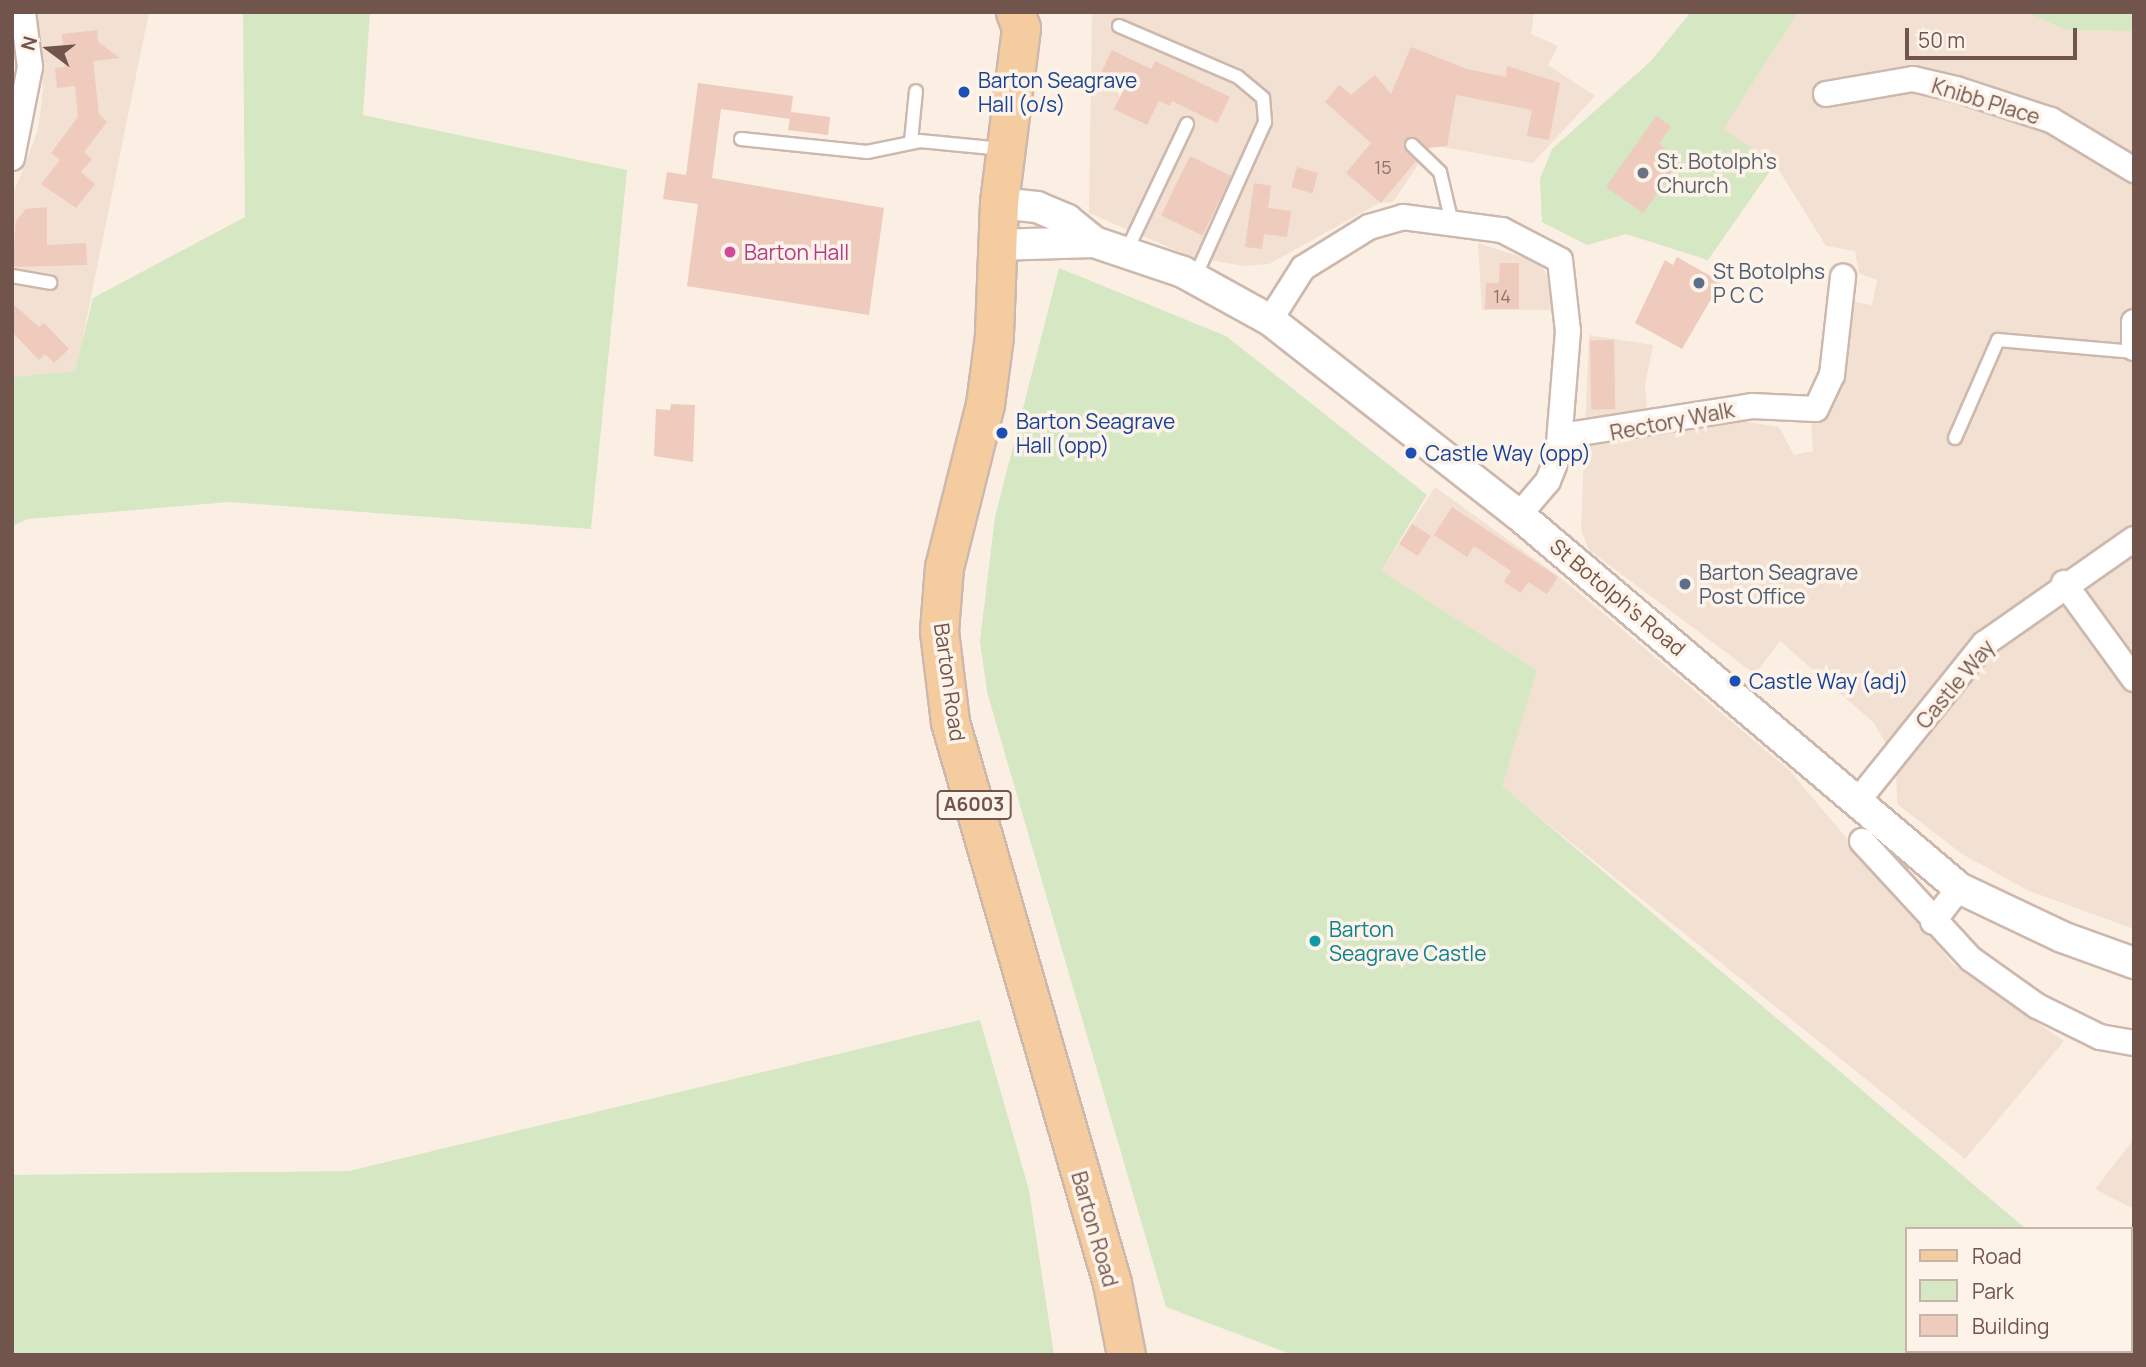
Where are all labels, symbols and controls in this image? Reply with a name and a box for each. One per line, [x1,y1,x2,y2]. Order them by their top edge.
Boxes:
north arrow [14,14,84,84]
scale bar [1908,14,2080,58]
text: 50 m [1918,26,1965,54]
text: N [14,33,43,53]
place label: Barton Seagrave Hall (o/s) [978,67,1137,117]
street label: Knibb Place [1929,73,2043,129]
marker: Barton Seagrave Hall (o/s) [956,84,972,100]
place label: St. Botolph's Church [1657,148,1777,198]
house number: 15 [1374,156,1392,178]
marker: St. Botolph's Church [1635,165,1651,181]
place label: Barton Hall [744,239,849,265]
marker: Barton Hall [722,244,738,260]
place label: St Botolphs P C C [1713,258,1825,308]
marker: St Botolphs P C C [1691,275,1707,291]
house number: 14 [1493,285,1511,307]
street label: Rectory Walk [1608,397,1736,445]
place label: Barton Seagrave Hall (opp) [1016,408,1175,458]
marker: Barton Seagrave Hall (opp) [994,425,1010,441]
place label: Castle Way (opp) [1425,440,1591,466]
marker: Castle Way (opp) [1403,445,1419,461]
street label: St Botolph's Road [1545,533,1691,661]
place label: Barton Seagrave Post Office [1699,559,1858,609]
marker: Barton Seagrave Post Office [1677,576,1693,592]
street label: Barton Road [929,621,971,743]
street label: Castle Way [1911,634,1999,734]
place label: Castle Way (adj) [1749,668,1908,694]
marker: Castle Way (adj) [1727,673,1743,689]
road number: A6003 [936,790,1012,820]
place label: Barton Seagrave Castle [1329,916,1487,966]
marker: Barton Seagrave Castle [1307,933,1323,949]
street label: Barton Road [1066,1168,1124,1290]
legend [1904,1227,2132,1353]
text: Road [1972,1242,2022,1270]
text: Park [1972,1277,2014,1305]
text: Building [1972,1312,2049,1340]

